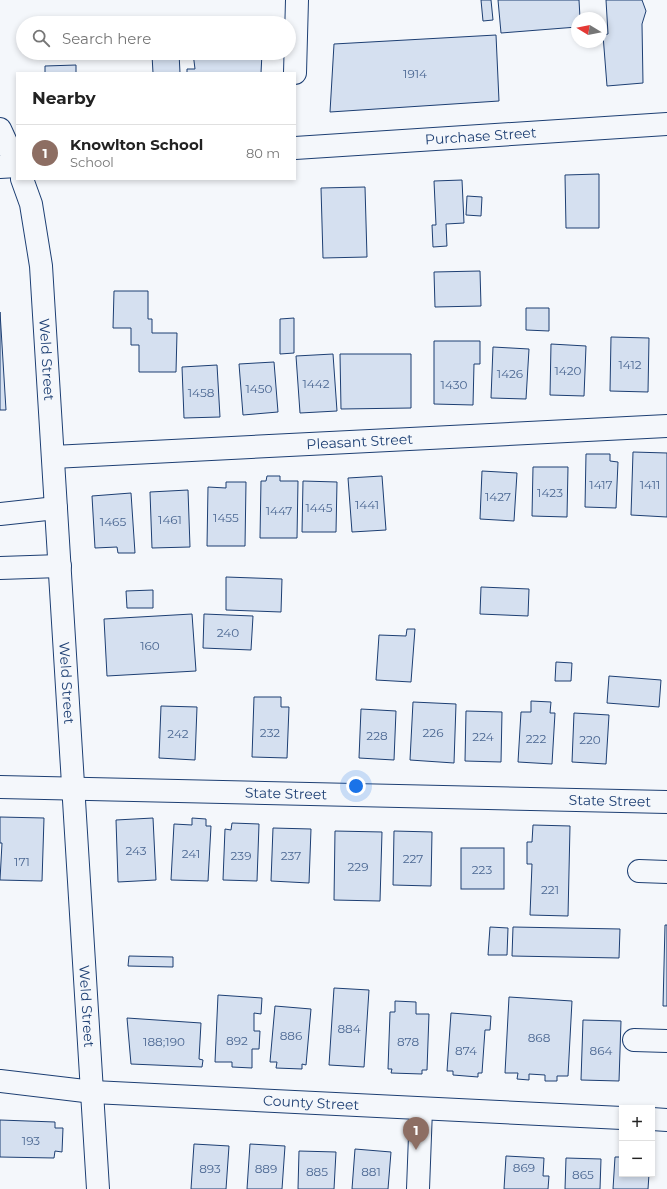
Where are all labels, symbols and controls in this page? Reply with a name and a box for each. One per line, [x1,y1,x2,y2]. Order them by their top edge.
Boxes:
north arrow [571,12,607,48]
search box [16,16,296,60]
icon: search [30,27,52,49]
text: Search here [62,29,151,48]
house number: 1914 [403,66,427,81]
text: Nearby [32,88,96,108]
street label: Purchase Street [424,123,537,149]
text: Knowlton School [70,135,203,154]
text: 1 [42,145,48,161]
text: 80 m [246,145,280,161]
text: School [70,154,114,170]
street label: Weld Street [35,318,58,402]
house number: 1412 [618,357,642,372]
house number: 1420 [555,363,582,378]
house number: 1426 [497,366,523,381]
house number: 1442 [303,376,330,391]
house number: 1430 [441,377,467,392]
house number: 1450 [246,381,273,396]
house number: 1458 [188,385,215,400]
street label: Pleasant Street [306,430,414,453]
house number: 1417 [589,477,613,492]
house number: 1411 [640,477,660,492]
house number: 1423 [537,485,563,500]
house number: 1427 [485,489,511,504]
house number: 1441 [355,497,379,512]
house number: 1445 [306,500,333,515]
house number: 1447 [266,503,292,518]
house number: 1455 [213,510,239,525]
house number: 1461 [158,512,182,527]
house number: 1465 [100,514,126,529]
house number: 240 [217,625,239,640]
house number: 160 [140,638,160,653]
street label: Weld Street [55,641,78,725]
house number: 232 [260,725,280,740]
house number: 226 [423,725,443,740]
house number: 242 [167,726,189,741]
house number: 228 [366,728,388,743]
house number: 224 [472,729,494,744]
house number: 222 [526,731,546,746]
house number: 220 [579,732,601,747]
your location [346,776,366,796]
street label: State Street [245,784,328,803]
street label: State Street [569,791,651,811]
house number: 243 [125,843,147,858]
house number: 241 [182,846,200,861]
house number: 239 [231,848,251,863]
house number: 237 [281,848,301,863]
house number: 227 [403,851,423,866]
house number: 171 [14,854,30,869]
house number: 229 [348,859,368,874]
house number: 223 [472,862,492,877]
house number: 221 [541,882,559,897]
street label: Weld Street [75,964,98,1048]
house number: 884 [337,1021,361,1036]
house number: 886 [280,1028,302,1043]
house number: 868 [528,1030,551,1045]
house number: 892 [226,1033,248,1048]
house number: 188;190 [143,1034,185,1049]
house number: 878 [397,1034,419,1049]
house number: 874 [455,1043,477,1058]
house number: 864 [590,1043,613,1058]
street label: County Street [263,1091,360,1114]
map controls [619,1105,655,1177]
button: + [619,1105,655,1141]
pin: 1 [403,1117,429,1150]
house number: 193 [22,1133,40,1148]
button: − [619,1141,655,1177]
house number: 869 [513,1160,535,1175]
house number: 893 [199,1161,221,1176]
house number: 889 [255,1161,277,1176]
house number: 885 [306,1164,328,1179]
house number: 881 [361,1164,381,1179]
house number: 865 [572,1167,594,1182]

